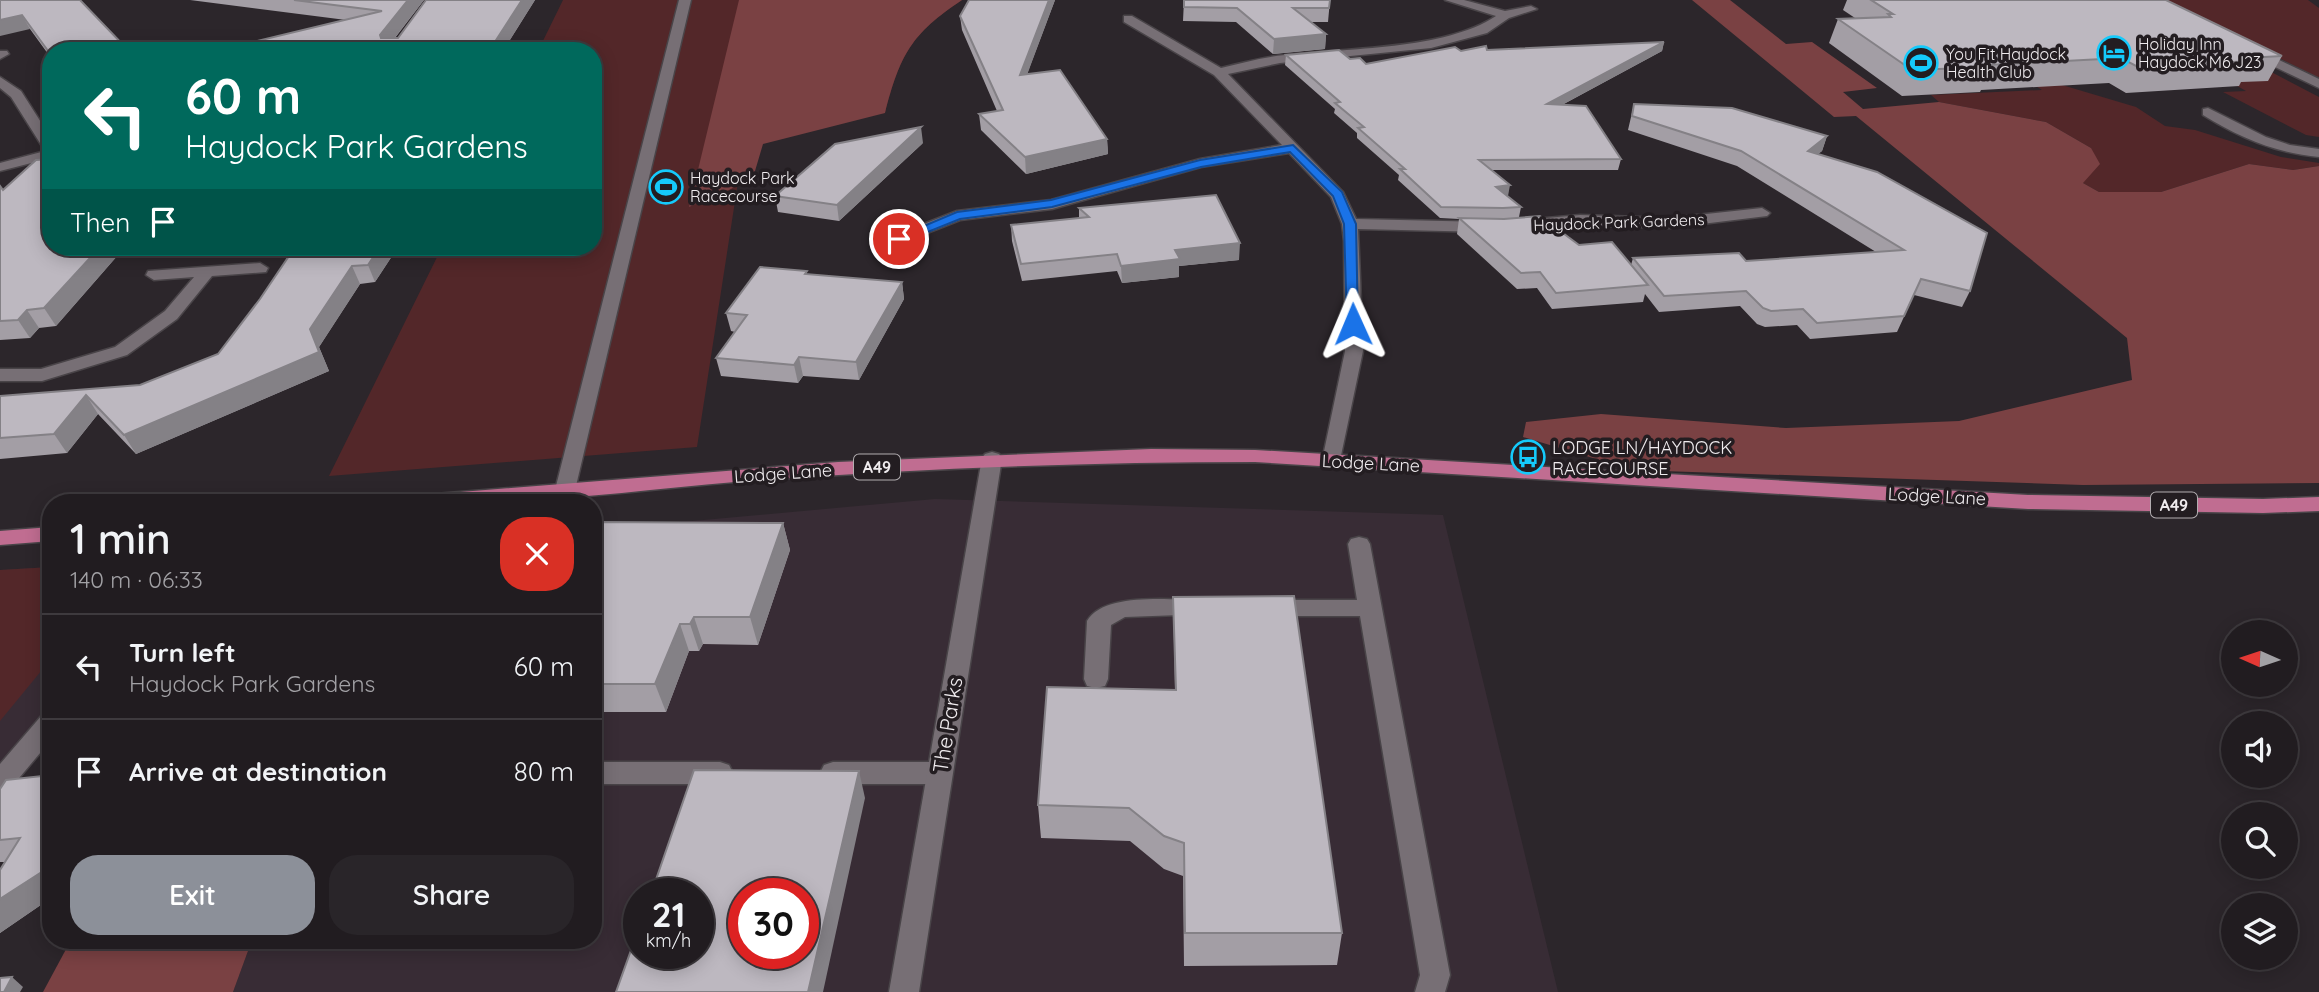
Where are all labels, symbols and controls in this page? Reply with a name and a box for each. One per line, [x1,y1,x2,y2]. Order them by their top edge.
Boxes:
hotel icon: Holiday Inn Haydock M6 J23 [2095,34,2133,72]
place label: Holiday Inn Haydock M6 J23 [2138,34,2261,72]
sports icon: You Fit Haydock Health Club [1902,44,1940,82]
place label: You Fit Haydock Health Club [1946,44,2066,82]
text: 60 m [185,65,301,126]
icon: left [70,70,161,161]
text: Haydock Park Gardens [185,126,528,166]
sports icon: Haydock Park Racecourse [647,168,685,206]
place label: Haydock Park Racecourse [690,168,795,206]
icon: arrive [144,203,182,241]
text: Then [70,206,130,239]
pin [869,209,929,269]
street label: Haydock Park Gardens [1533,209,1705,235]
icon: arrive [880,220,918,258]
position arrow [1316,287,1390,361]
place label: LODGE LN/HAYDOCK RACECOURSE [1552,436,1732,480]
bus stop icon: LODGE LN/HAYDOCK RACECOURSE [1509,438,1547,476]
street label: Lodge Lane [1321,449,1421,477]
road number: A49 [854,454,900,480]
street label: Lodge Lane [733,458,833,488]
street label: Lodge Lane [1887,482,1987,510]
road number: A49 [2151,492,2197,518]
text: 1 min [70,512,171,565]
button: close [500,517,574,591]
text: 140 m · 06:33 [70,565,203,594]
north arrow [2221,620,2298,696]
map controls [2221,620,2298,970]
text: Turn left [129,636,236,669]
icon: left [70,648,108,686]
text: 60 m [514,650,574,683]
text: Haydock Park Gardens [129,669,375,698]
street label: The Parks [927,675,967,775]
button: sound [2221,711,2298,788]
icon: arrive [70,753,108,791]
text: Arrive at destination [129,755,387,788]
text: 80 m [514,755,574,788]
button: search [2221,802,2298,879]
button: Exit [70,855,315,935]
button: Share [329,855,574,935]
speed limit sign: 30 [728,878,819,969]
text: 21 [652,892,685,936]
button: layers [2221,893,2298,970]
text: km/h [646,929,691,952]

